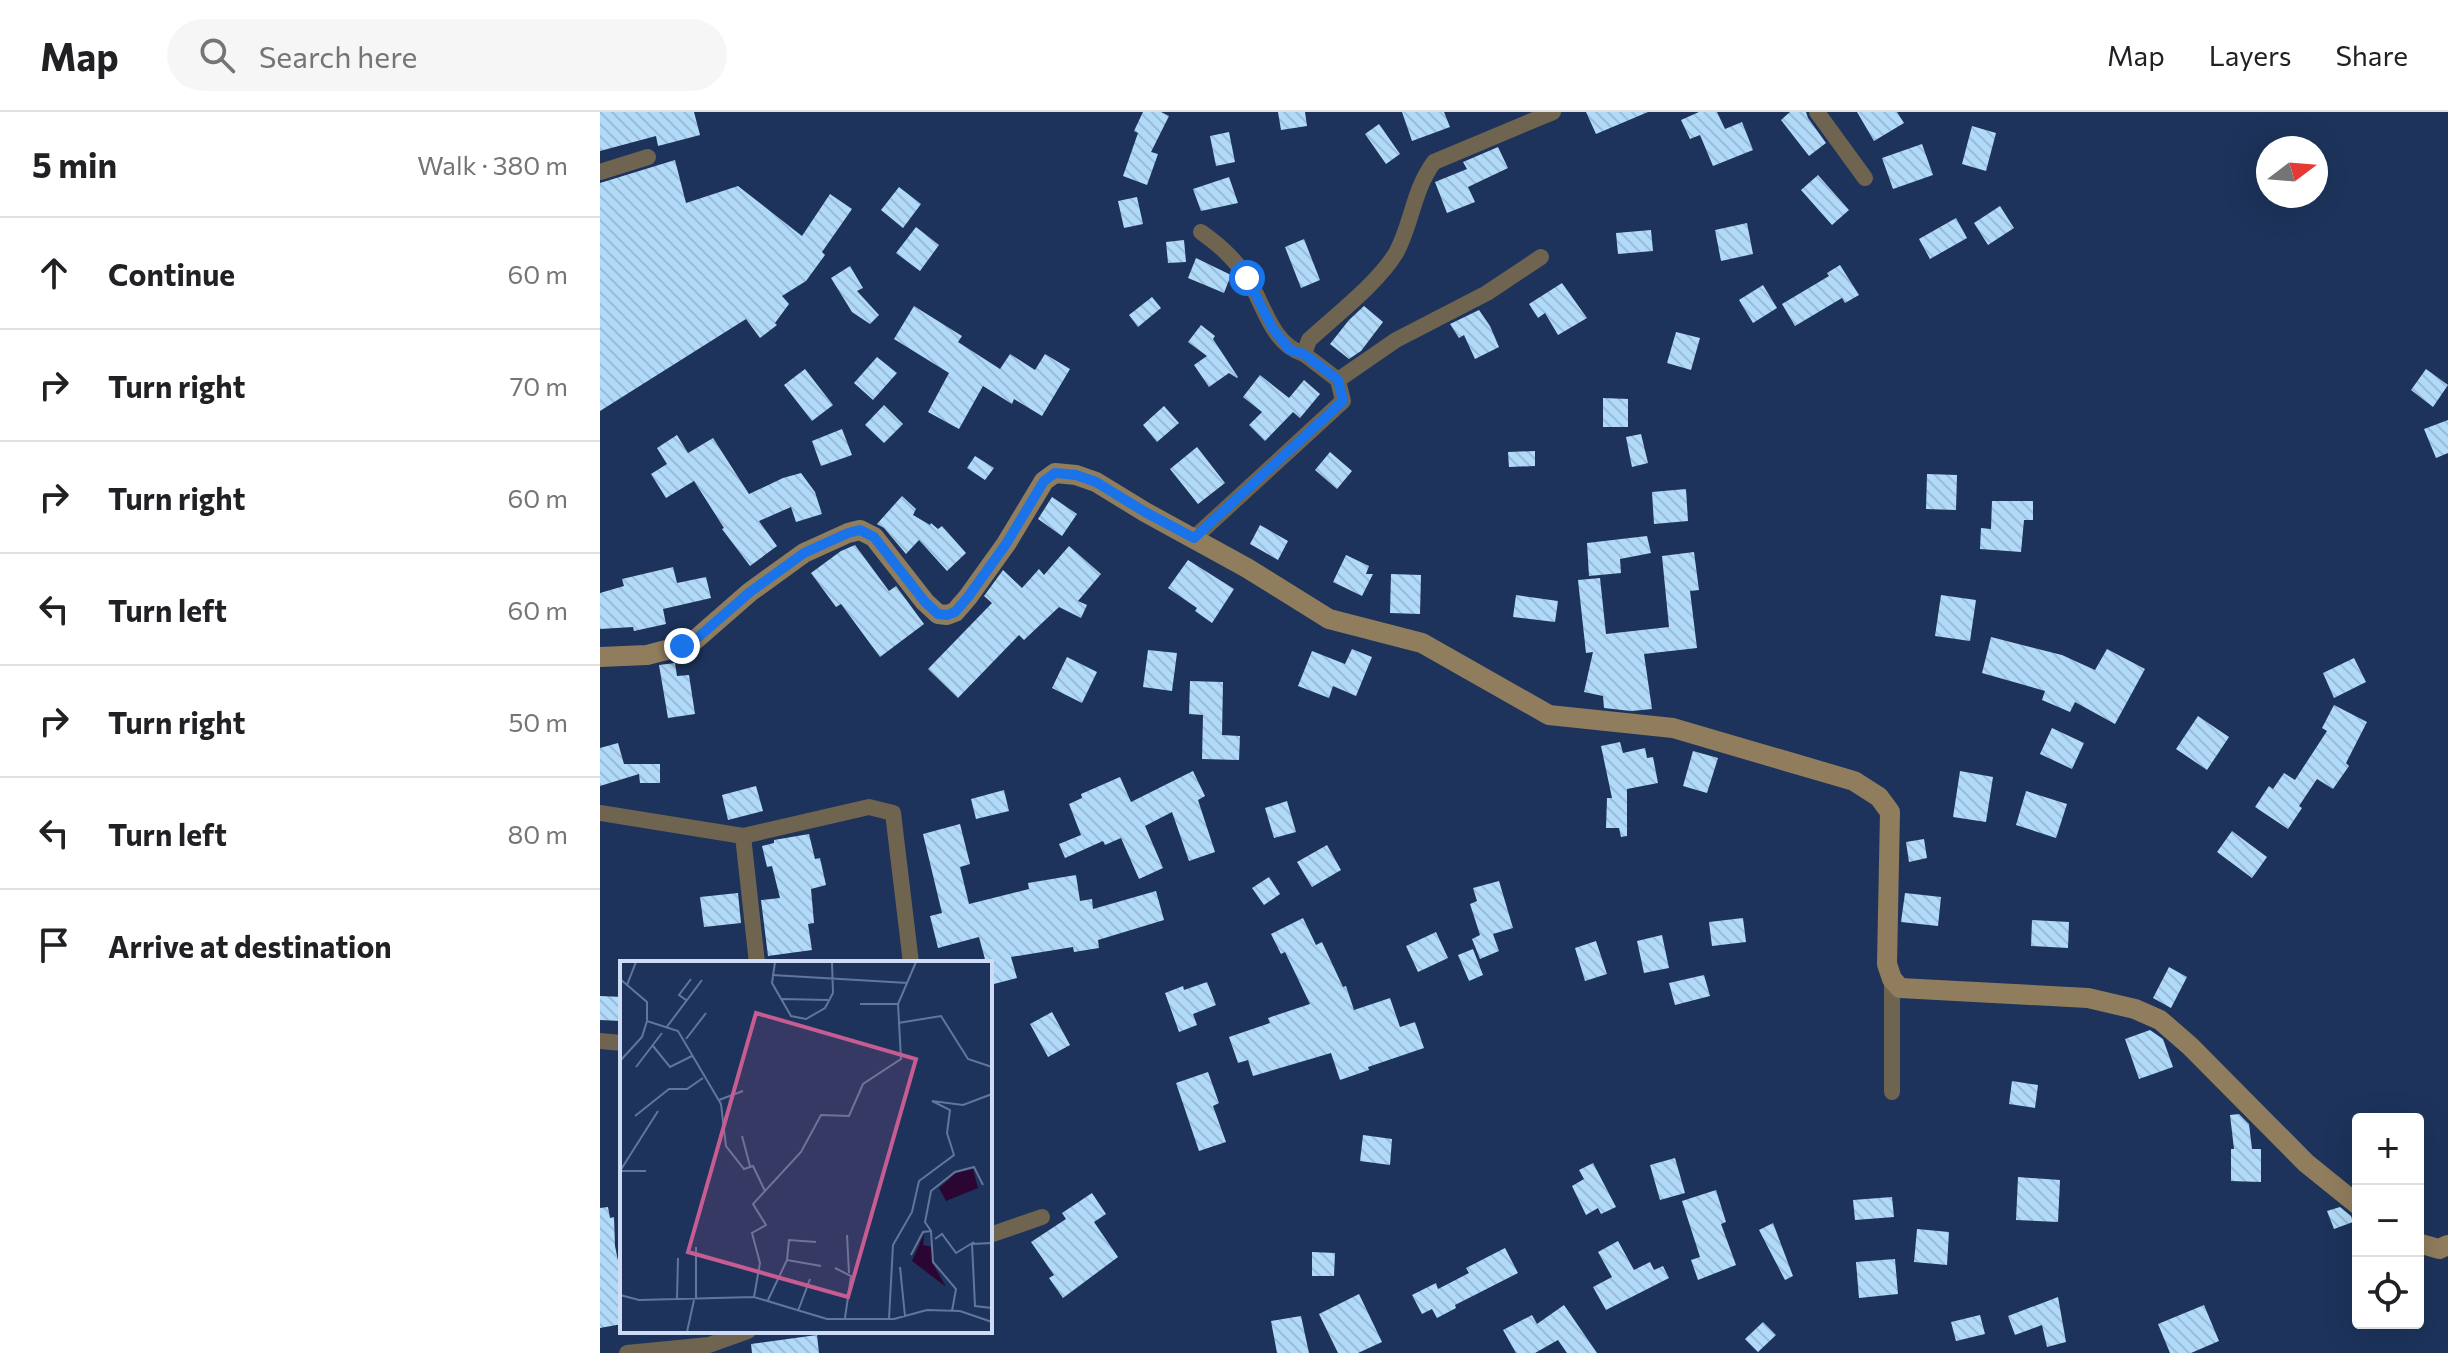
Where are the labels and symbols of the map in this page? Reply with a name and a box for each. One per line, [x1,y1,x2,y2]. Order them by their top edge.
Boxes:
north arrow [2256,136,2328,208]
route start [1229,260,1265,296]
route end [664,628,700,664]
inset map [620,961,992,1333]

